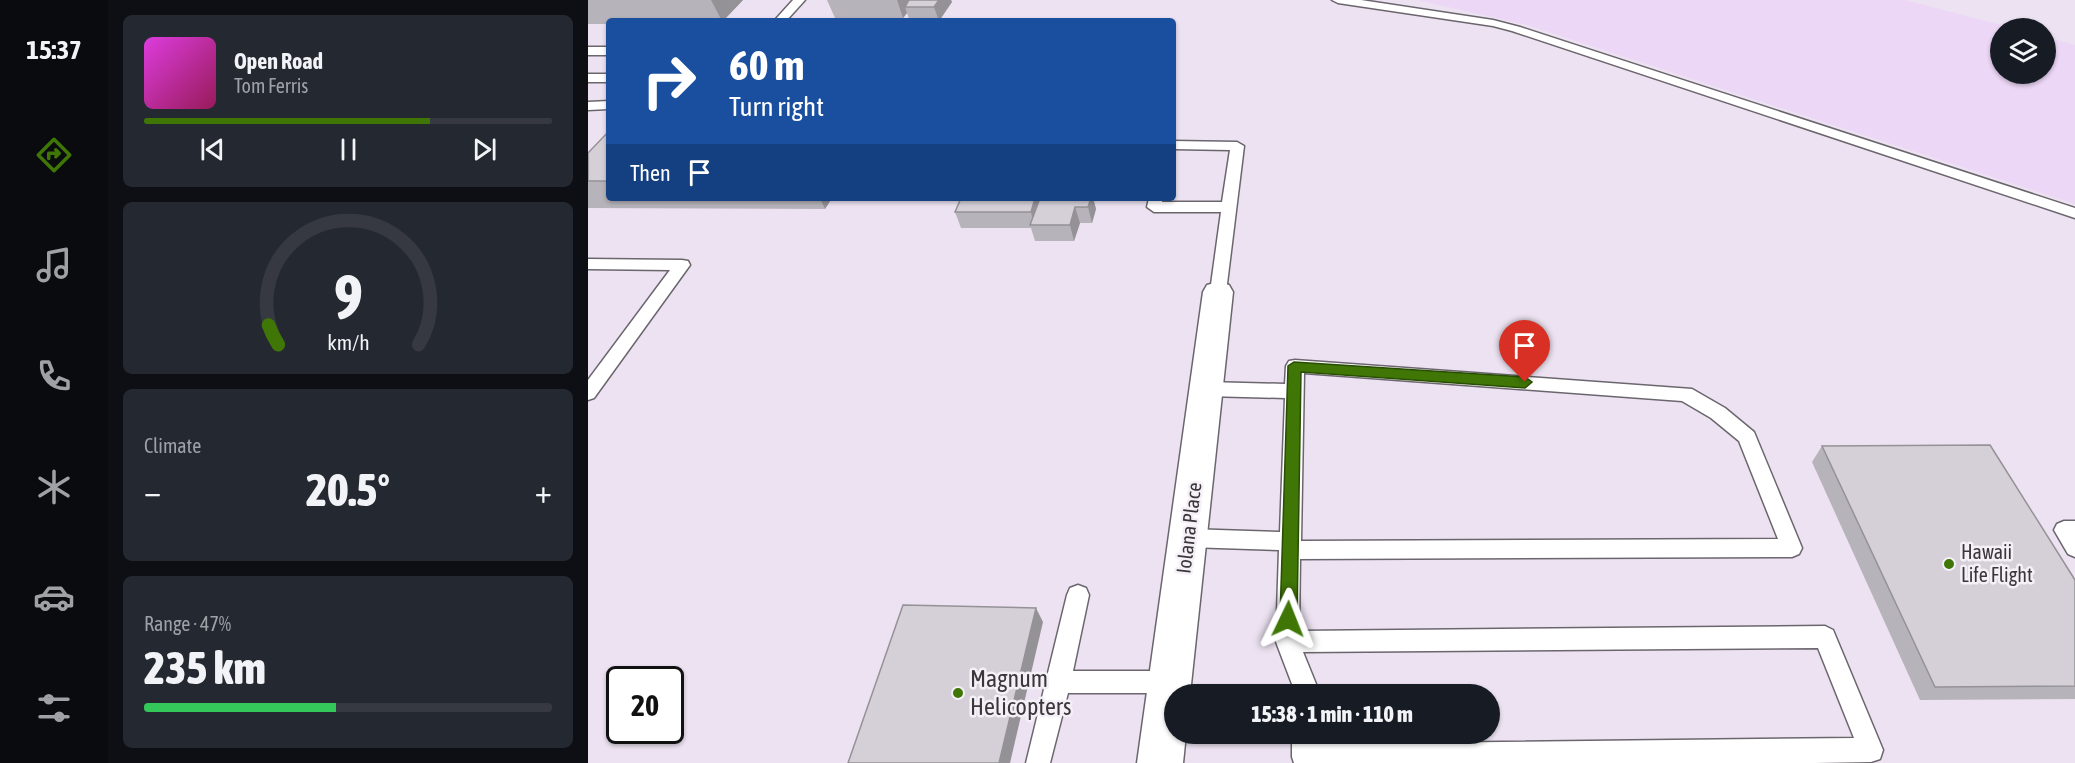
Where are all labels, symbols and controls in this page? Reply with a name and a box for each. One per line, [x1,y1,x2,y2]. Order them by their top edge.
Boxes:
map controls [1990,18,2056,84]
button: layers [1990,18,2056,84]
text: 15:37 [26,34,82,65]
text: 60 m [729,41,804,89]
icon: right [630,42,708,120]
text: Open Road [234,48,323,74]
text: Tom Ferris [234,74,308,97]
text: Turn right [729,91,824,122]
icon: previous [196,133,229,166]
icon: pause [332,133,365,166]
icon: next [468,133,501,166]
icon: directions [33,134,75,176]
icon: arrive [683,156,716,189]
text: Then [630,160,671,186]
icon: music [33,244,75,286]
text: 9 [333,261,363,332]
pin [1499,320,1550,382]
icon: arrive [1508,329,1541,362]
text: km/h [327,330,369,355]
icon: phone [33,355,75,397]
text: Climate [144,434,201,457]
text: 20.5° [306,464,390,516]
icon: climate [33,466,75,508]
text: − [144,472,161,510]
text: + [535,472,552,510]
street label: Iolana Place [1171,481,1206,575]
place label: Hawaii Life Flight [1961,540,2033,586]
marker: Hawaii Life Flight [1942,557,1956,571]
icon: car [33,576,75,618]
position arrow [1256,587,1320,651]
text: Range · 47% [144,612,231,635]
text: 235 km [144,642,266,694]
place label: Magnum Helicopters [970,665,1071,720]
speed limit sign: 20 [606,666,684,744]
marker: Magnum Helicopters [951,686,965,700]
icon: filters [33,687,75,729]
text: 15:38 · 1 min · 110 m [1251,701,1413,727]

